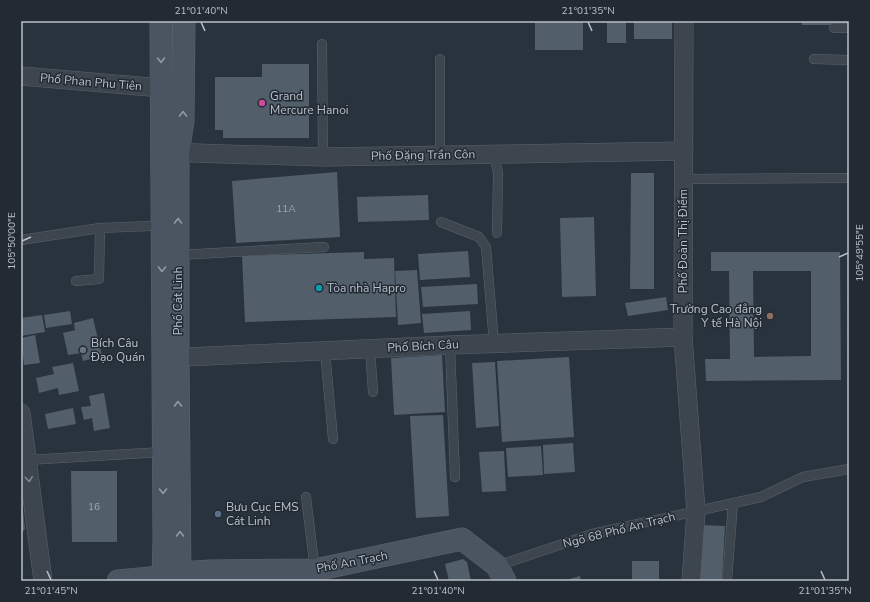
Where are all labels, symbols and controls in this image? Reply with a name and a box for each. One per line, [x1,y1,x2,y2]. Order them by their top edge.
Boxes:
text: 21°01'40"N [174,4,228,18]
text: 21°01'35"N [561,4,615,18]
one-way arrow [157,57,165,63]
street label: Phố Phan Phu Tiên [39,70,143,94]
place label: Grand Mercure Hanoi [270,88,349,118]
marker: Grand Mercure Hanoi [257,98,267,108]
one-way arrow [179,111,187,117]
street label: Phố Đặng Trần Côn [371,146,475,164]
street label: Phố Đoàn Thị Điểm [675,189,691,293]
house number: 11A [276,202,296,216]
text: 105°50'00"E [5,212,19,270]
one-way arrow [174,218,182,224]
text: 105°49'55"E [853,224,867,282]
one-way arrow [158,266,166,272]
street label: Phố Cát Linh [170,267,186,335]
place label: Tòa nhà Hapro [327,280,406,296]
marker: Tòa nhà Hapro [314,283,324,293]
place label: Trường Cao đẳng Y tế Hà Nội [670,301,762,331]
marker: Trường Cao đẳng Y tế Hà Nội [765,311,775,321]
place label: Bích Câu Đạo Quán [90,335,145,365]
street label: Phố Bích Câu [387,336,459,356]
marker: Bích Câu Đạo Quán [78,345,88,355]
one-way arrow [174,401,182,407]
one-way arrow [25,476,34,482]
one-way arrow [159,488,168,494]
place label: Bưu Cục EMS Cát Linh [226,499,299,529]
house number: 16 [88,500,100,514]
street label: Ngõ 68 Phố An Trạch [561,508,677,552]
marker: Bưu Cục EMS Cát Linh [213,509,223,519]
one-way arrow [176,531,184,537]
street label: Phố An Trạch [315,547,389,577]
text: 21°01'45"N [24,584,78,598]
text: 21°01'40"N [411,584,465,598]
text: 21°01'35"N [798,584,852,598]

